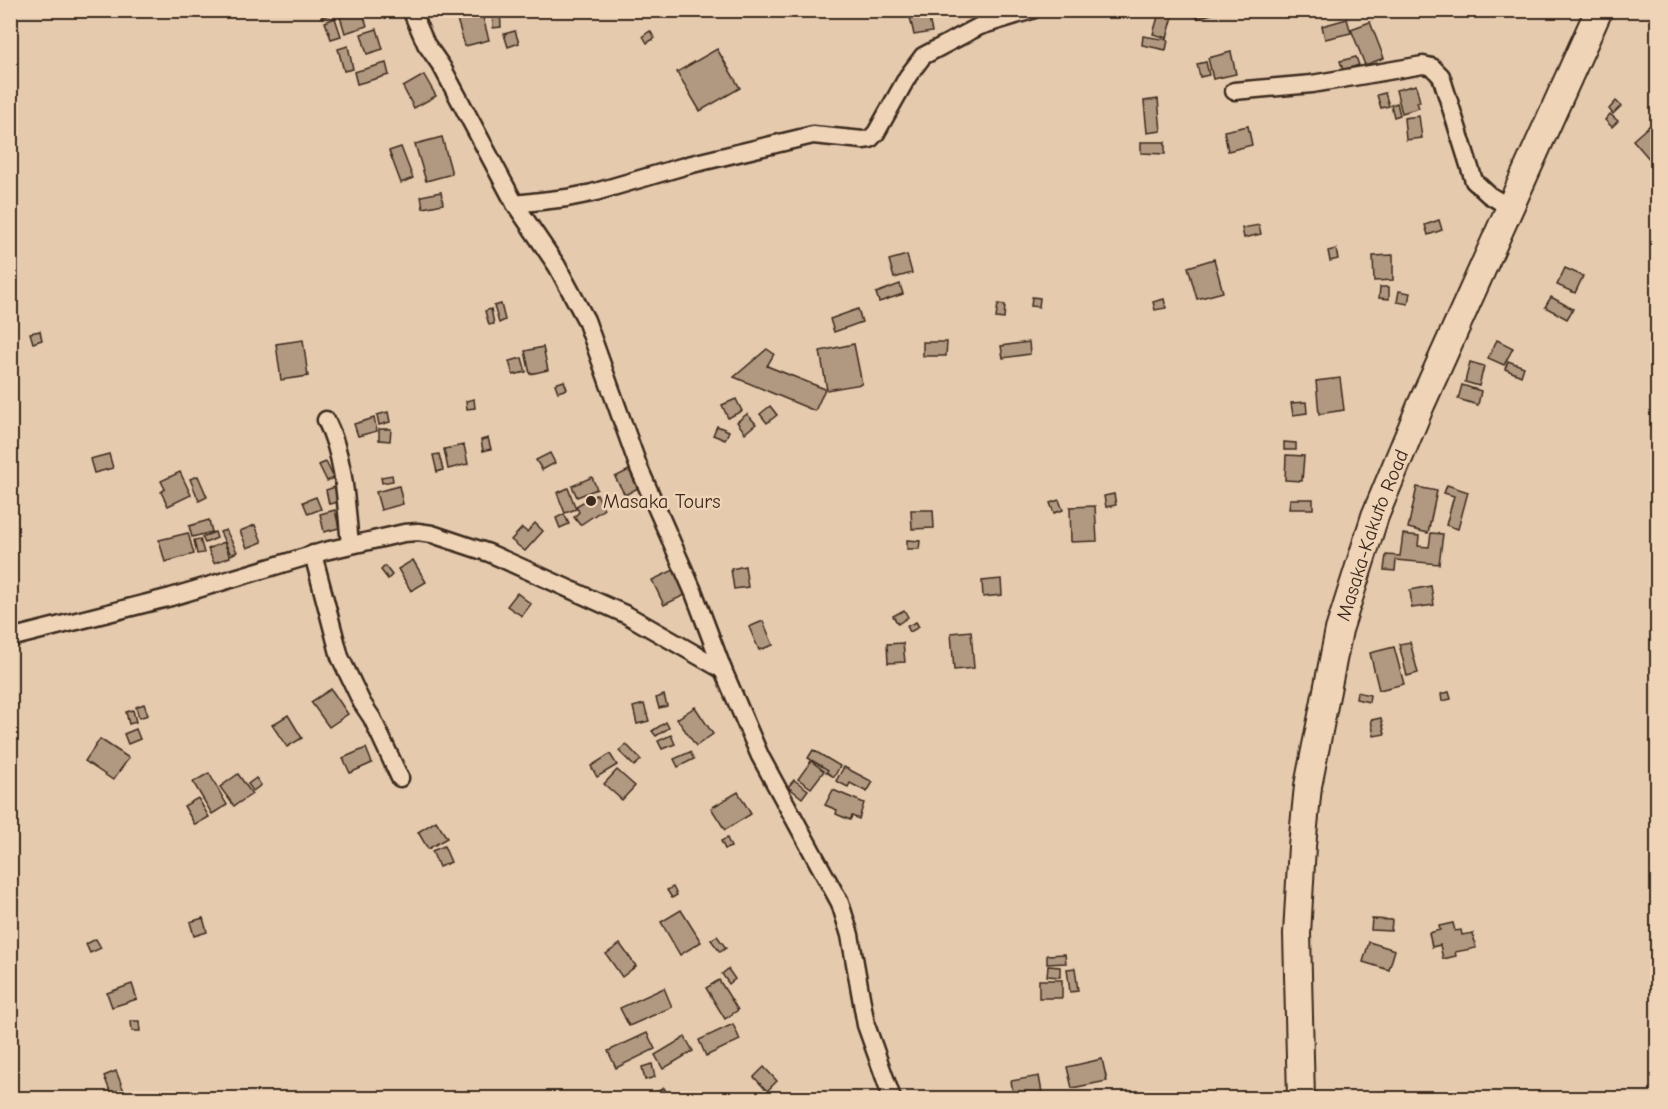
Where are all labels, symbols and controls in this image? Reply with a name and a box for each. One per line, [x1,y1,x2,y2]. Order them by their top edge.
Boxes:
street label: Masaka-Kakuto Road [1332,446,1413,624]
place label: Masaka Tours [603,490,721,513]
marker: Masaka Tours [584,494,598,508]

